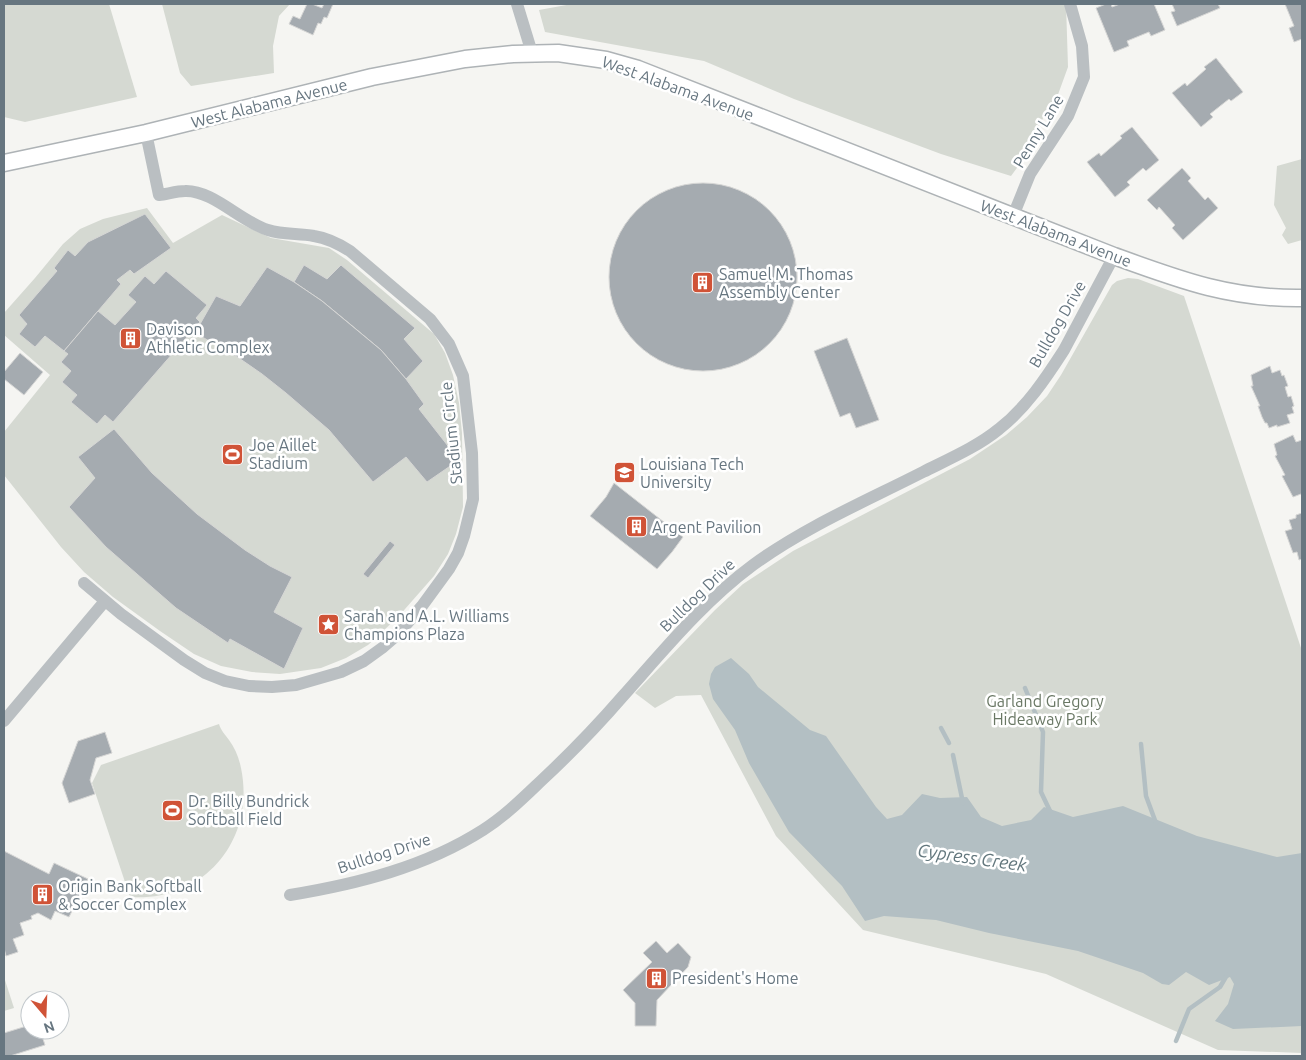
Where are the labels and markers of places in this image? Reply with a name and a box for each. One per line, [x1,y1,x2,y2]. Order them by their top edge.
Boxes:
place label: Samuel M. Thomas Assembly Center [719,265,853,301]
building icon: Samuel M. Thomas Assembly Center [691,271,715,295]
place label: Davison Athletic Complex [146,320,270,356]
building icon: Davison Athletic Complex [118,326,142,350]
place label: Joe Aillet Stadium [249,436,317,472]
sports icon: Joe Aillet Stadium [221,442,245,466]
place label: Louisiana Tech University [640,455,744,491]
school or university icon: Louisiana Tech University [612,461,636,485]
building icon: Argent Pavilion [624,515,648,539]
place label: Argent Pavilion [652,518,761,536]
place label: Sarah and A.L. Williams Champions Plaza [344,607,509,643]
place icon: Sarah and A.L. Williams Champions Plaza [316,613,340,637]
place label: Dr. Billy Bundrick Softball Field [188,792,309,828]
sports icon: Dr. Billy Bundrick Softball Field [160,798,184,822]
place label: Origin Bank Softball & Soccer Complex [58,877,202,913]
building icon: Origin Bank Softball & Soccer Complex [30,883,54,907]
building icon: President's Home [644,966,668,990]
place label: President's Home [672,969,799,987]

